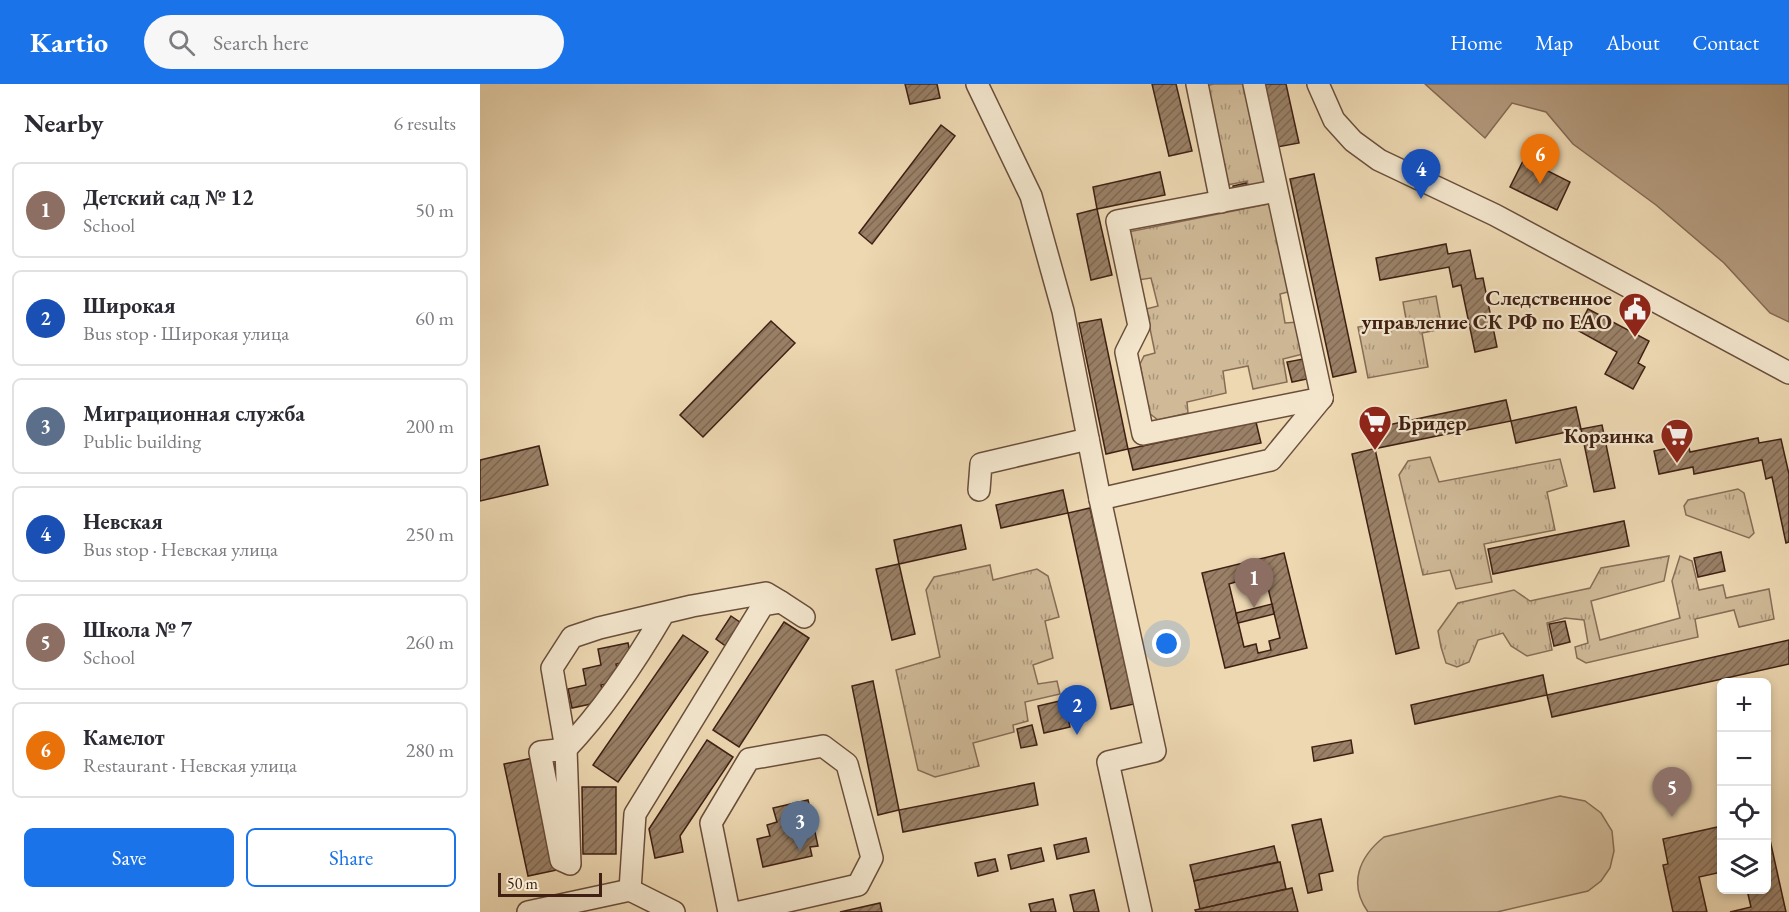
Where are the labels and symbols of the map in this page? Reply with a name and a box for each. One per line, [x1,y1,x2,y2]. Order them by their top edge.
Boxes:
pin: 6 [1520,135,1560,184]
pin: 4 [1402,150,1440,199]
place label: Следственное управление СК РФ по ЕАО [1361,284,1612,335]
public building icon: Следственное управление СК РФ по ЕАО [1617,291,1653,338]
supermarket icon: Бридер [1357,404,1393,451]
place label: Бридер [1398,409,1467,436]
supermarket icon: Корзинка [1659,417,1695,464]
place label: Корзинка [1564,422,1655,449]
pin: 1 [1234,558,1274,608]
your location [1152,629,1181,658]
pin: 2 [1058,686,1096,735]
pin: 5 [1652,768,1692,817]
pin: 3 [780,802,820,851]
scale bar [498,870,602,898]

